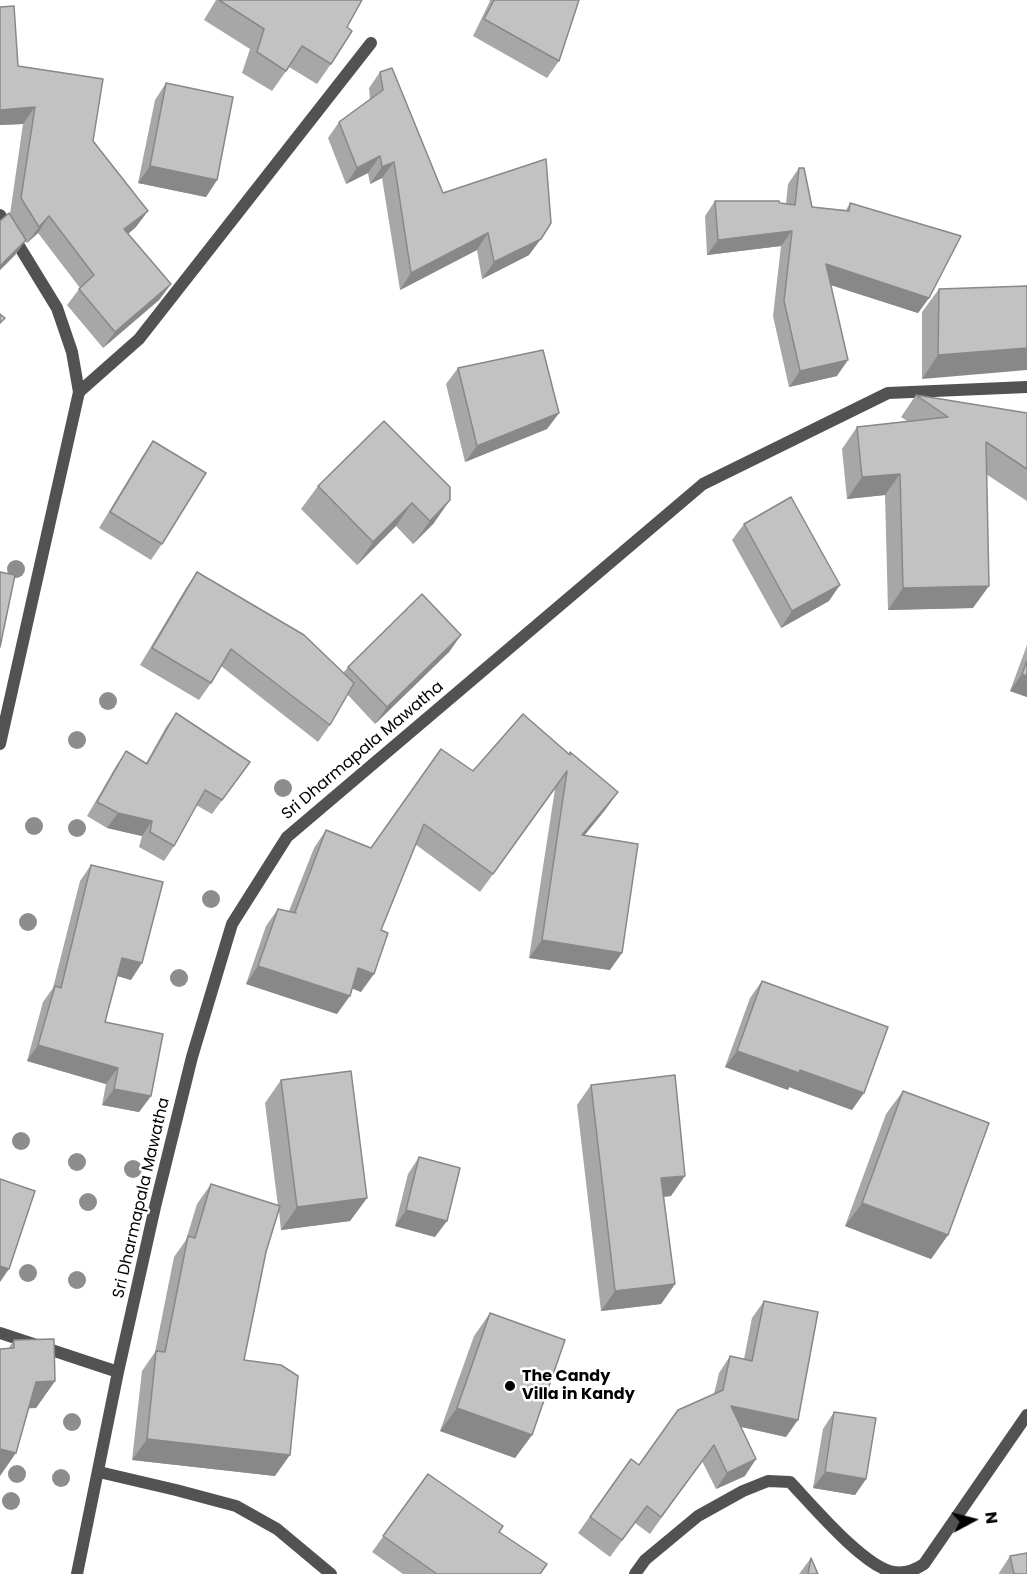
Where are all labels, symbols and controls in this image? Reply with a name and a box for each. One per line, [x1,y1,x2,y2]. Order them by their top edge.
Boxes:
street label: Sri Dharmapala Mawatha [278,678,448,824]
street label: Sri Dharmapala Mawatha [110,1096,174,1300]
place label: The Candy Villa in Kandy [522,1367,635,1405]
marker: The Candy Villa in Kandy [503,1379,517,1393]
north arrow [943,1490,1003,1550]
text: N [979,1510,1004,1525]

